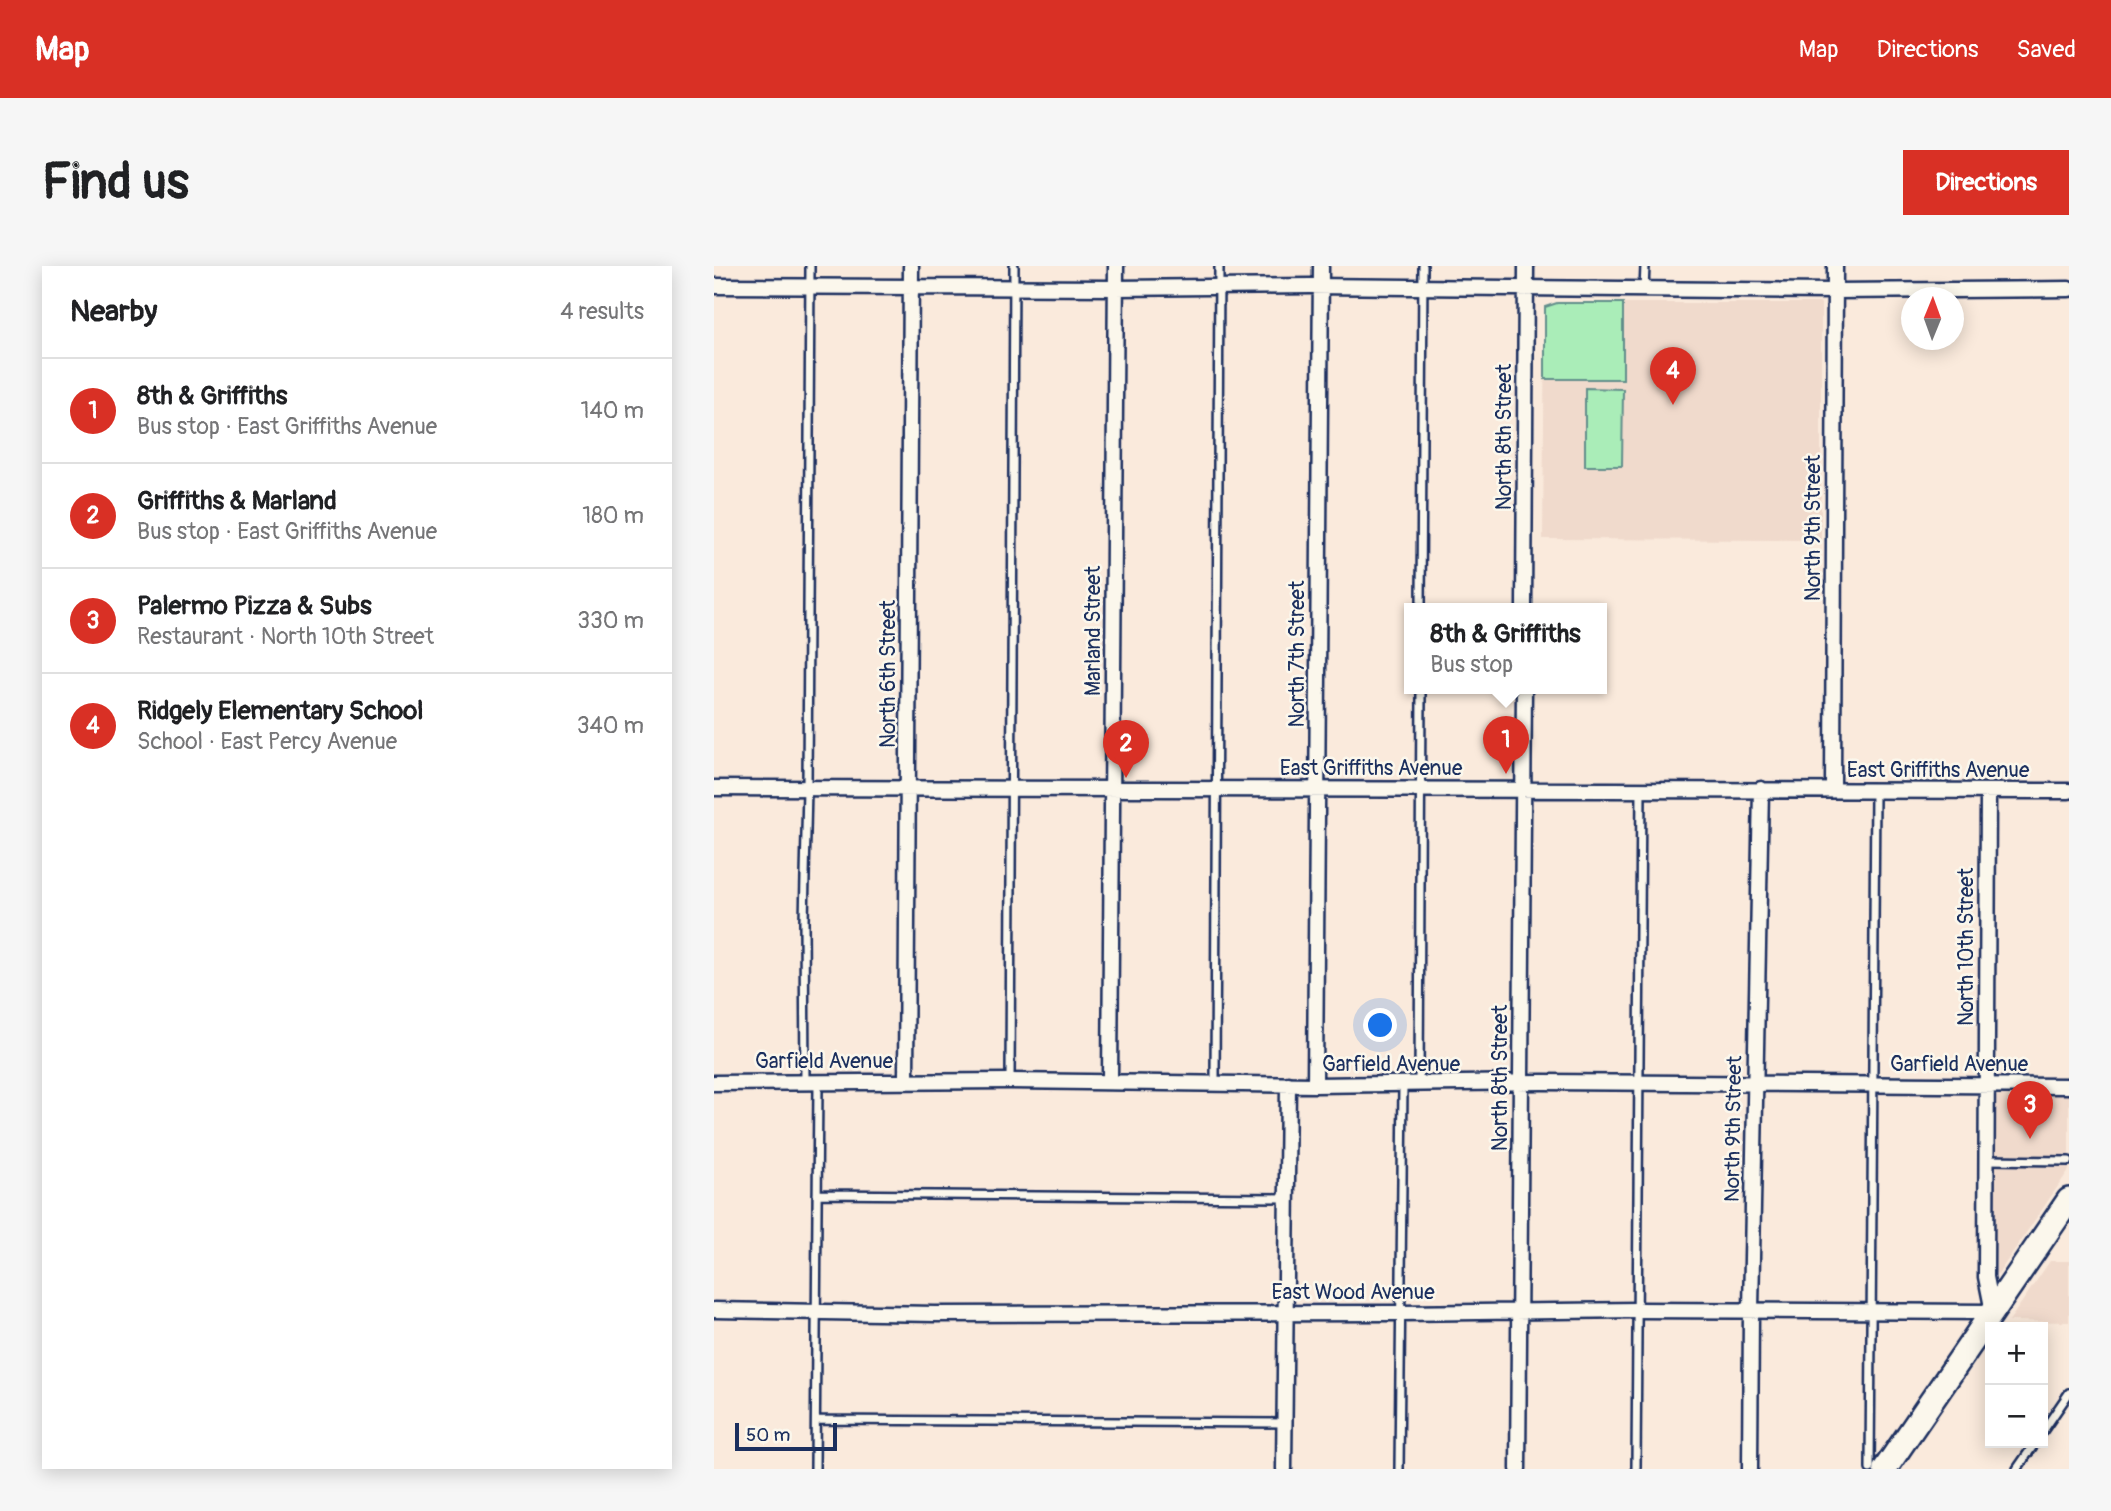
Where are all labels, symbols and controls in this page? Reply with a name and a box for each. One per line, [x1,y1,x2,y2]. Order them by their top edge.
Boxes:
text: Map [35,29,90,70]
text: Map [1799,35,1839,64]
text: Directions [1877,35,1978,64]
text: Saved [2016,35,2076,64]
button: Directions [1903,150,2069,215]
text: Find us [42,152,189,213]
north arrow [1901,287,1964,350]
text: Nearby [70,293,157,330]
text: 4 results [560,297,644,326]
pin: 4 [1650,347,1696,405]
street label: North 8th Street [1491,363,1518,510]
text: 8th & Griffiths [137,380,287,412]
text: 1 [89,396,98,425]
text: 140 m [581,396,644,425]
text: Bus stop · East Griffiths Avenue [137,412,437,441]
street label: North 9th Street [1800,454,1827,601]
text: Griffiths & Marland [137,485,337,517]
text: 2 [87,501,99,530]
text: 180 m [582,501,644,530]
text: Bus stop · East Griffiths Avenue [137,517,437,546]
street label: Marland Street [1080,565,1107,696]
street label: North 7th Street [1284,580,1311,727]
text: Palermo Pizza & Subs [137,590,372,622]
street label: North 6th Street [875,600,902,748]
popup [1404,603,1607,694]
text: 3 [87,606,99,635]
text: 330 m [577,606,644,635]
text: 8th & Griffiths [1430,618,1581,650]
text: Restaurant · North 10th Street [137,622,434,651]
text: Bus stop [1430,650,1513,679]
text: Ridgely Elementary School [137,695,423,727]
text: 4 [86,711,100,740]
text: 340 m [577,711,644,740]
pin: 1 [1483,716,1529,774]
pin: 2 [1103,720,1149,778]
text: School · East Percy Avenue [137,727,397,756]
street label: East Griffiths Avenue [1280,755,1463,782]
street label: East Griffiths Avenue [1847,757,2030,784]
street label: North 10th Street [1953,867,1980,1026]
street label: North 8th Street [1487,1004,1514,1151]
your location [1363,1008,1397,1042]
street label: Garfield Avenue [755,1048,894,1075]
street label: Garfield Avenue [1322,1051,1461,1078]
street label: Garfield Avenue [1890,1051,2029,1078]
street label: North 9th Street [1719,1055,1748,1202]
pin: 3 [2007,1081,2053,1139]
street label: East Wood Avenue [1271,1279,1435,1306]
map controls [1985,1322,2048,1448]
button: + [1985,1322,2048,1385]
button: − [1985,1385,2048,1448]
scale bar [735,1420,836,1452]
text: 50 m [746,1423,790,1447]

